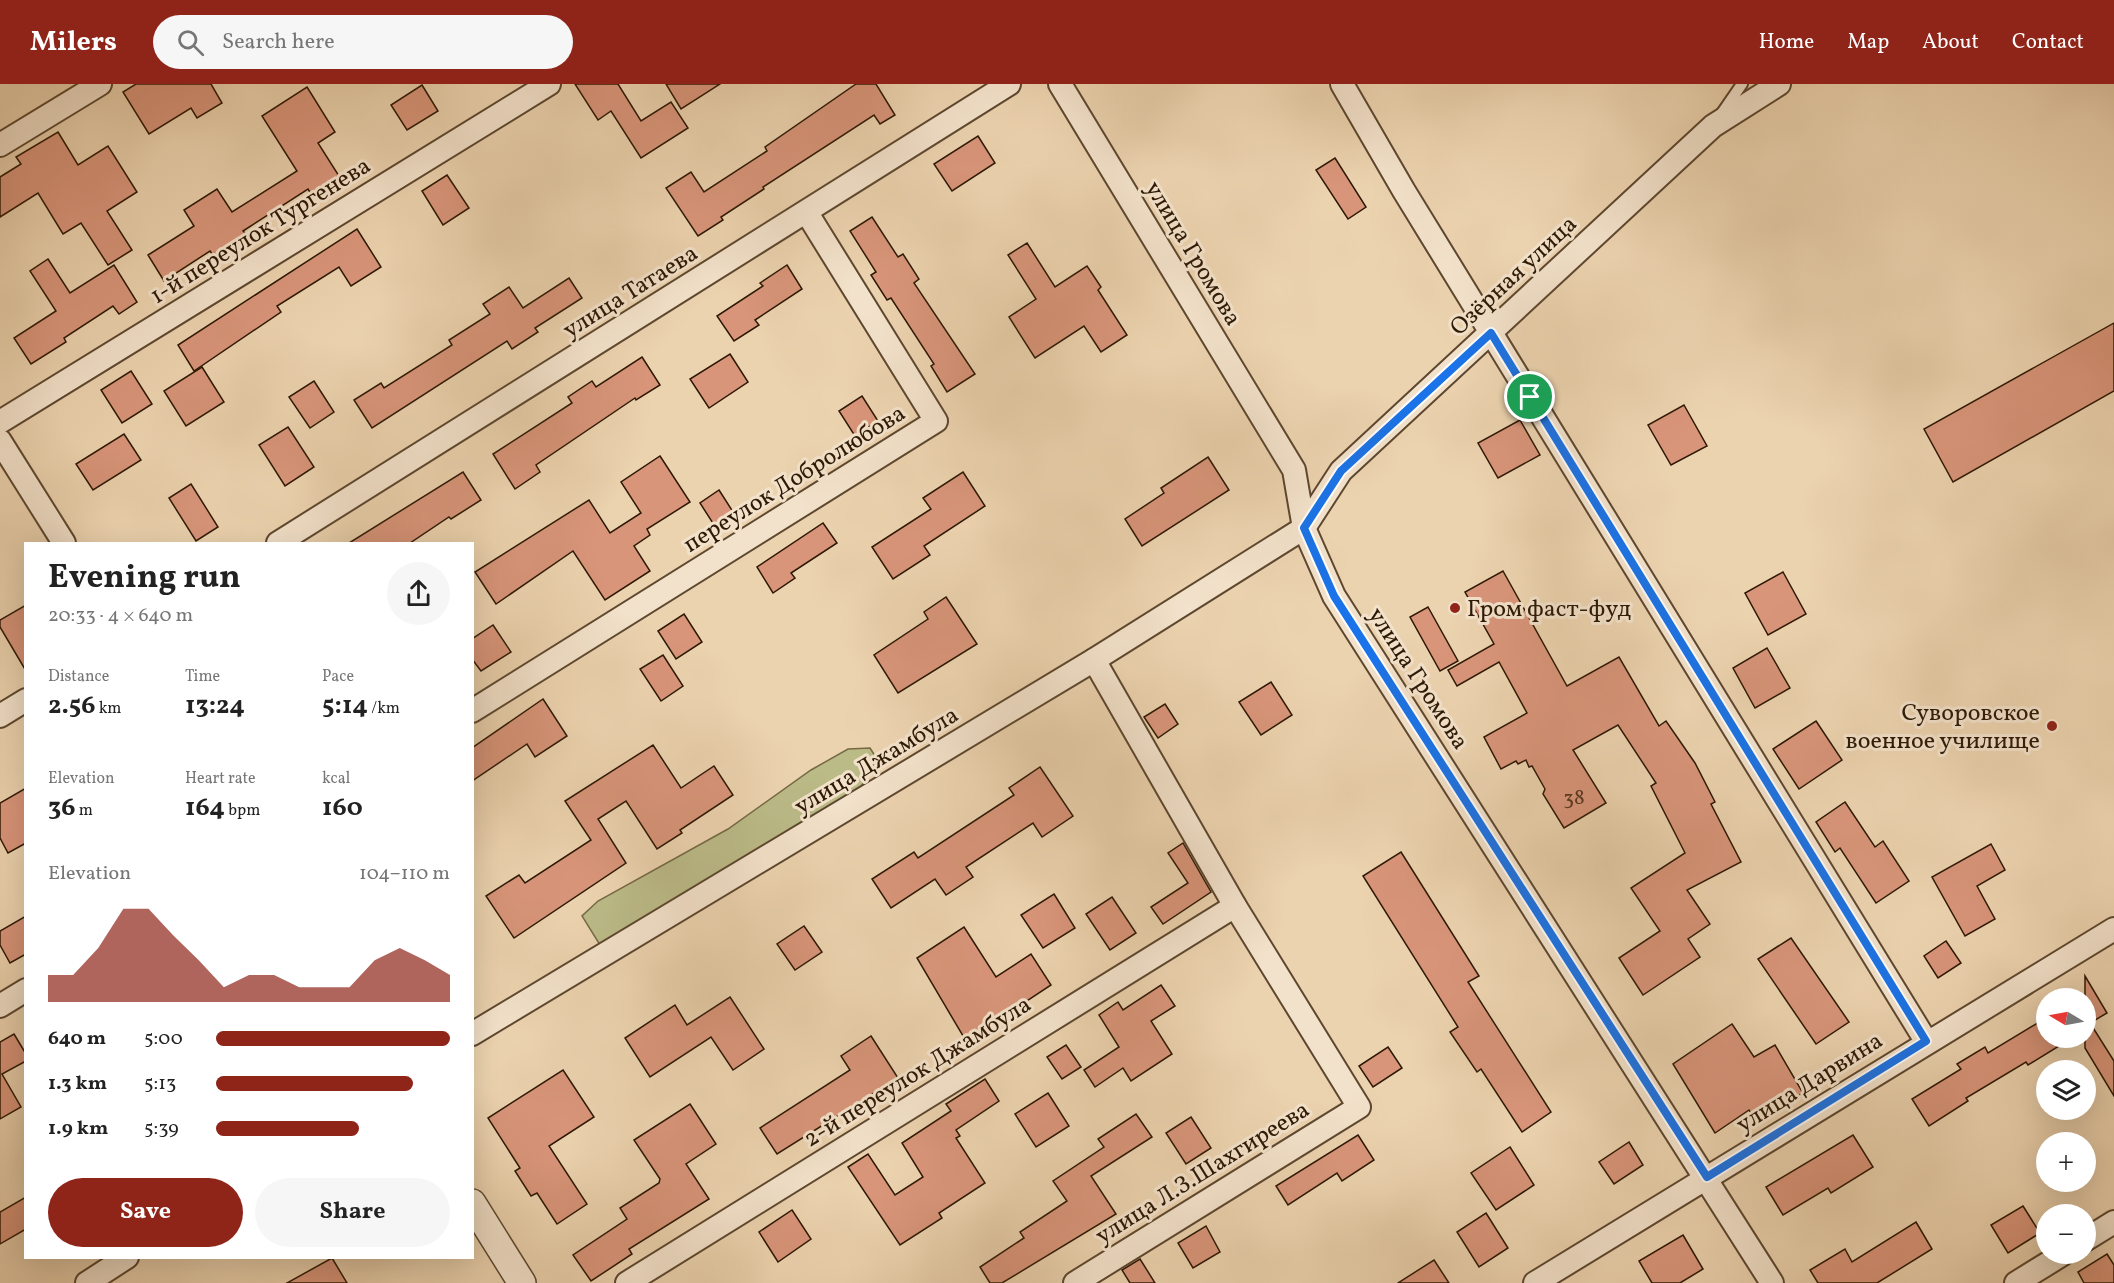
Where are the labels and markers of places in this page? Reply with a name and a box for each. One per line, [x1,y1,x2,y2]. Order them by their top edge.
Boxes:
pin [1504,371,1555,422]
place label: Гром фаст-фуд [1467,593,1631,627]
marker: Гром фаст-фуд [1448,601,1462,615]
place label: Суворовское военное училище [1846,697,2040,759]
marker: Суворовское военное училище [2045,719,2059,733]

